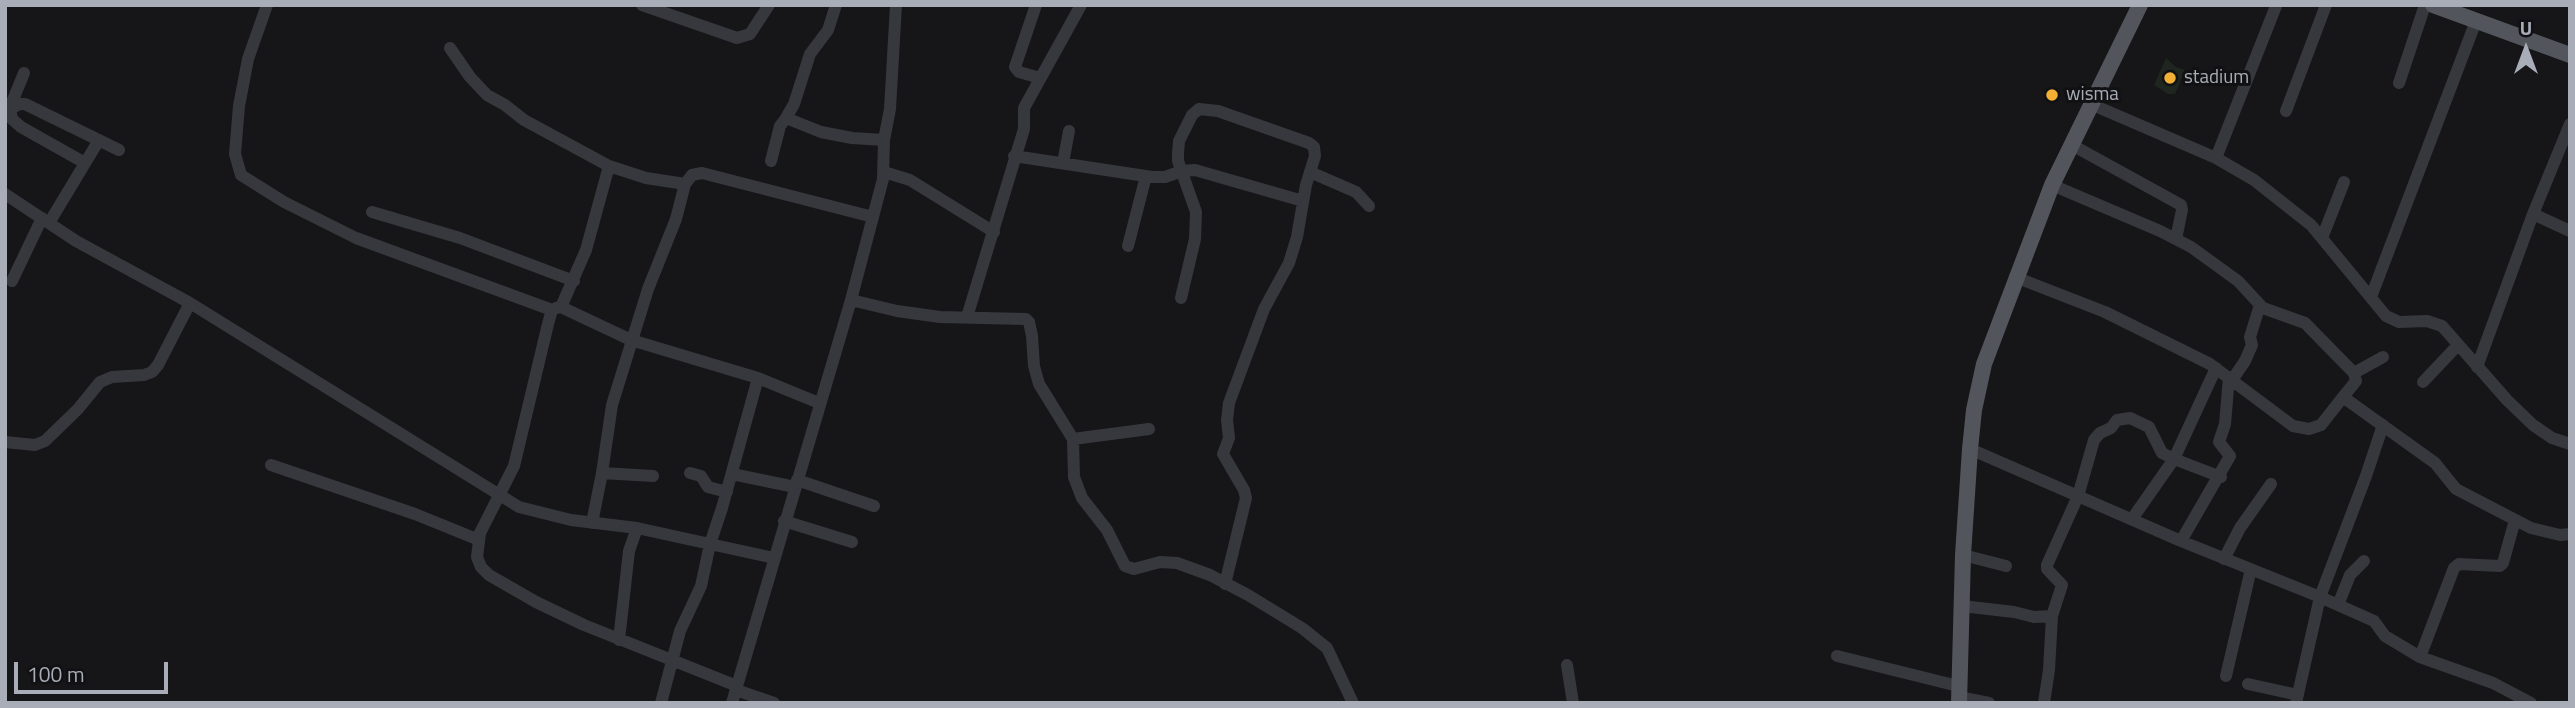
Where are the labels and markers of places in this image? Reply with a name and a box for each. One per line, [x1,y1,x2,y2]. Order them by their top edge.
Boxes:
place label: stadium [2184,67,2249,89]
marker: stadium [2162,70,2178,86]
place label: wisma [2066,84,2119,106]
marker: wisma [2044,87,2060,103]

